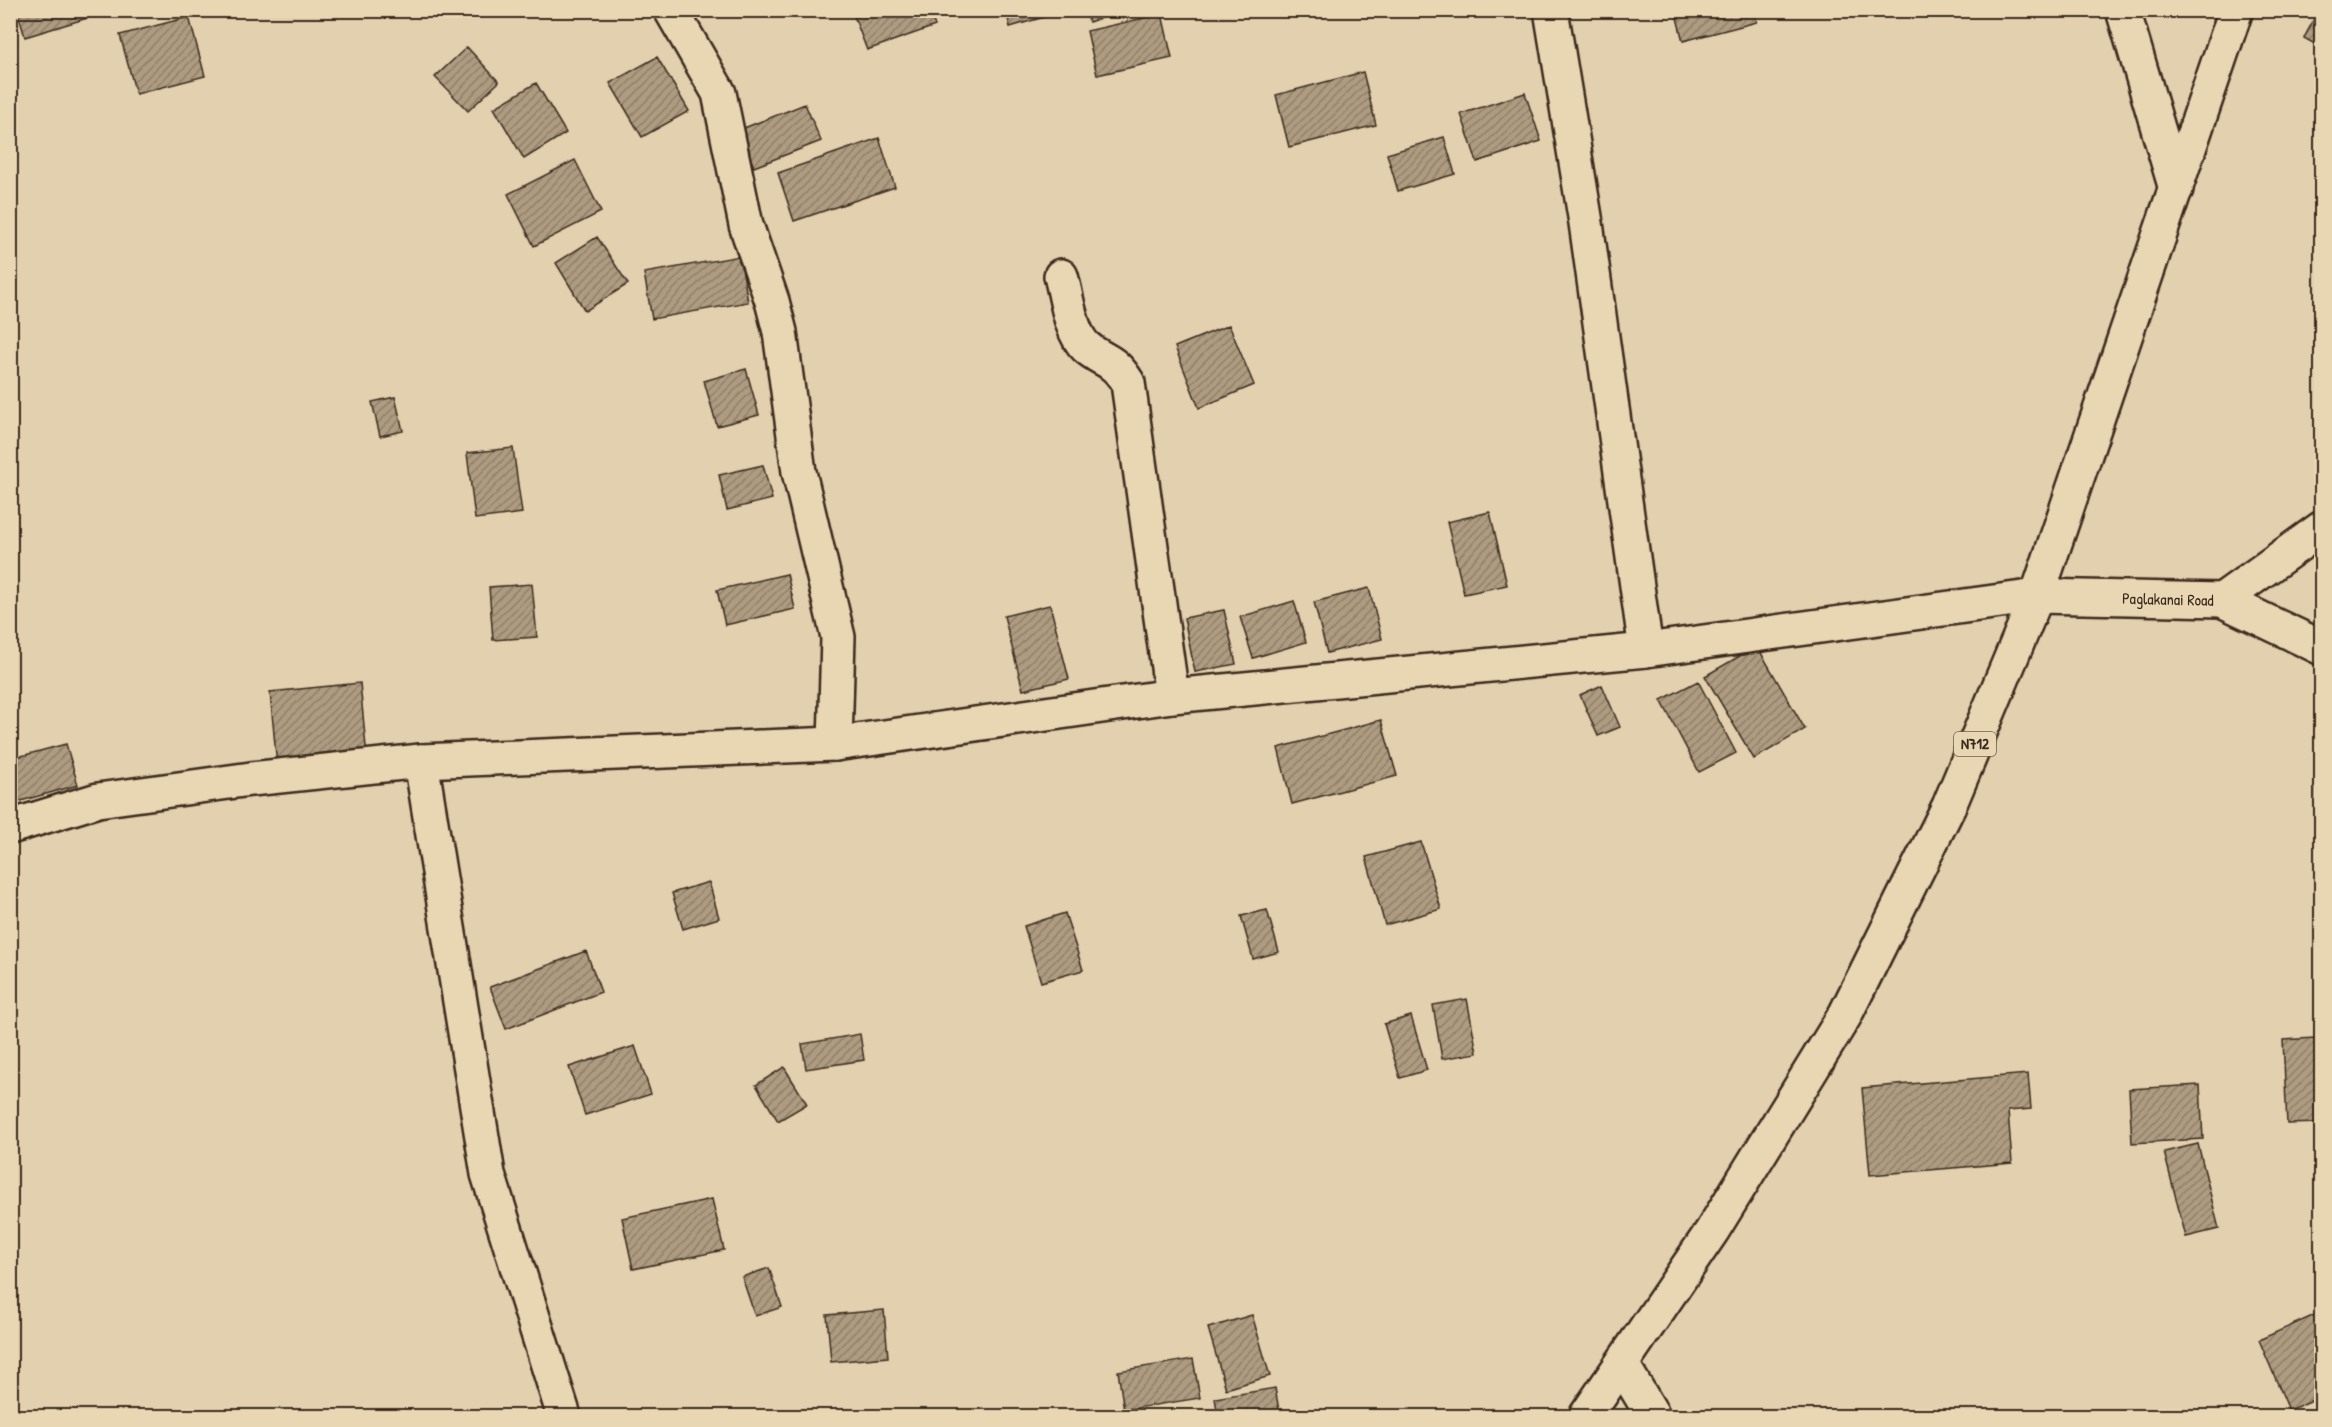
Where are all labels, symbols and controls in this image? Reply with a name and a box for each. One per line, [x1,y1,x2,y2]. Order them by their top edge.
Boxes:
street label: Paglakanai Road [2122,587,2214,611]
road number: N712 [1954,732,1996,756]

